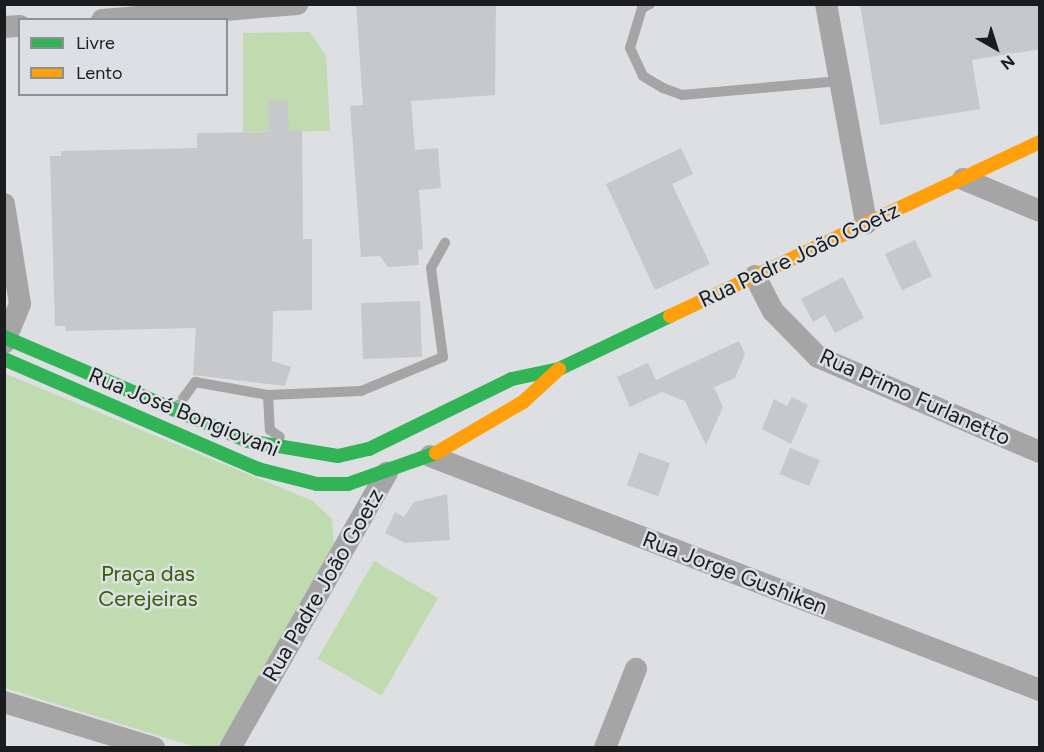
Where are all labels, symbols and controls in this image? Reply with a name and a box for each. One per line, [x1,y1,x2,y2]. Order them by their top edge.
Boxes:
legend [18,18,228,96]
north arrow [966,18,1026,78]
text: Livre [76,32,115,54]
text: N [997,51,1018,74]
text: Lento [76,62,122,84]
street label: Rua Padre João Goetz [694,197,904,313]
street label: Rua Primo Furlanetto [816,343,1014,451]
street label: Rua José Bongiovani [85,362,283,462]
street label: Rua Padre João Goetz [257,484,389,686]
street label: Rua Jorge Gushiken [639,526,831,620]
park label: Praça das Cerejeiras [98,560,198,612]

